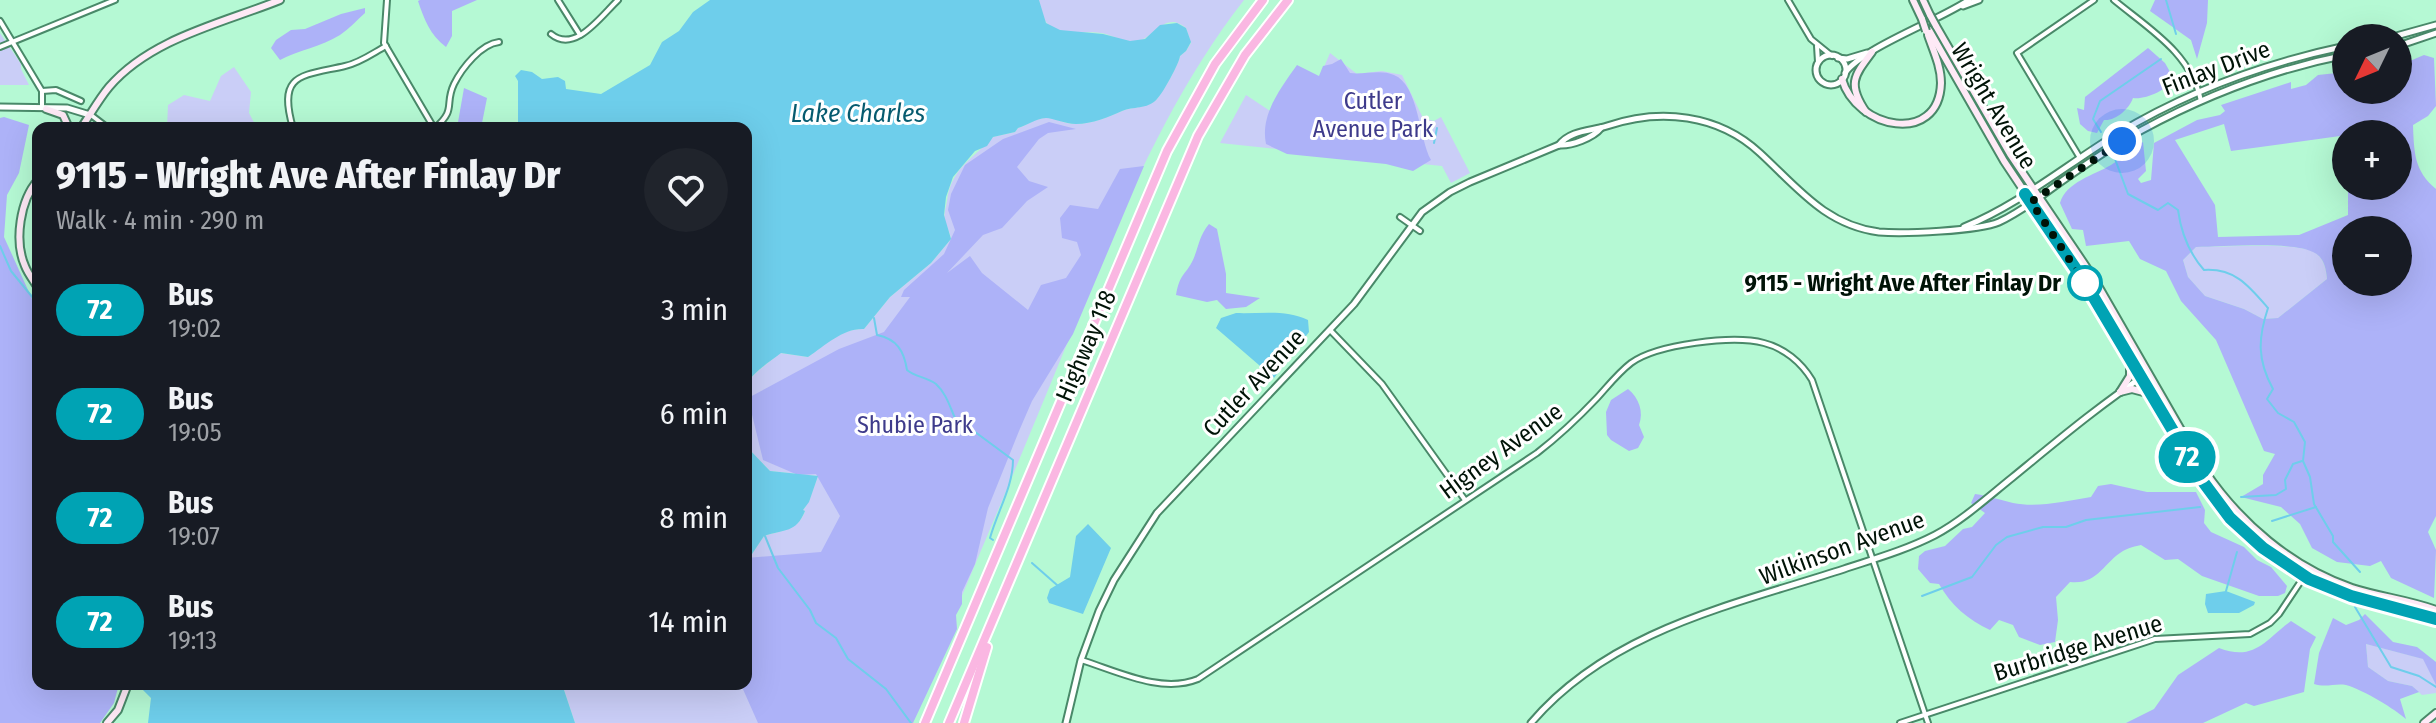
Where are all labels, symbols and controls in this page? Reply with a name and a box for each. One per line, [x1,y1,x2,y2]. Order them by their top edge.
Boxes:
north arrow [2332,24,2412,104]
map controls [2332,24,2412,296]
street label: Finlay Drive [2158,35,2274,101]
street label: Wright Avenue [1945,38,2043,174]
park label: Cutler Avenue Park [1313,87,1434,143]
water label: Lake Charles [791,98,925,129]
button: + [2332,120,2412,200]
your location [2102,121,2142,161]
button: heart [644,148,728,232]
text: 9115 - Wright Ave After Finlay Dr [56,152,560,198]
text: Walk · 4 min · 290 m [56,205,264,236]
button: − [2332,216,2412,296]
marker: 9115 - Wright Ave After Finlay Dr [2068,266,2102,300]
place label: 9115 - Wright Ave After Finlay Dr [1744,269,2061,297]
text: Bus [168,277,213,313]
street label: Highway 118 [1050,286,1122,406]
text: 3 min [661,292,728,328]
text: 72 [88,293,112,326]
text: 19:02 [168,313,221,344]
street label: Cutler Avenue [1197,324,1311,442]
text: Bus [168,381,213,417]
text: 6 min [660,396,728,432]
text: 72 [88,397,112,430]
street label: Higney Avenue [1434,397,1568,505]
park label: Shubie Park [857,411,974,439]
text: 19:05 [168,417,222,448]
line badge: 72 [2151,431,2223,483]
text: 72 [2175,440,2199,473]
text: Bus [168,485,213,521]
text: 8 min [660,500,728,536]
text: 72 [88,501,112,534]
street label: Wilkinson Avenue [1756,505,1928,591]
text: 19:07 [168,521,220,552]
text: Bus [168,589,213,625]
text: 14 min [648,604,728,640]
text: 72 [88,605,112,638]
street label: Burbridge Avenue [1990,609,2166,687]
text: 19:13 [168,625,217,656]

